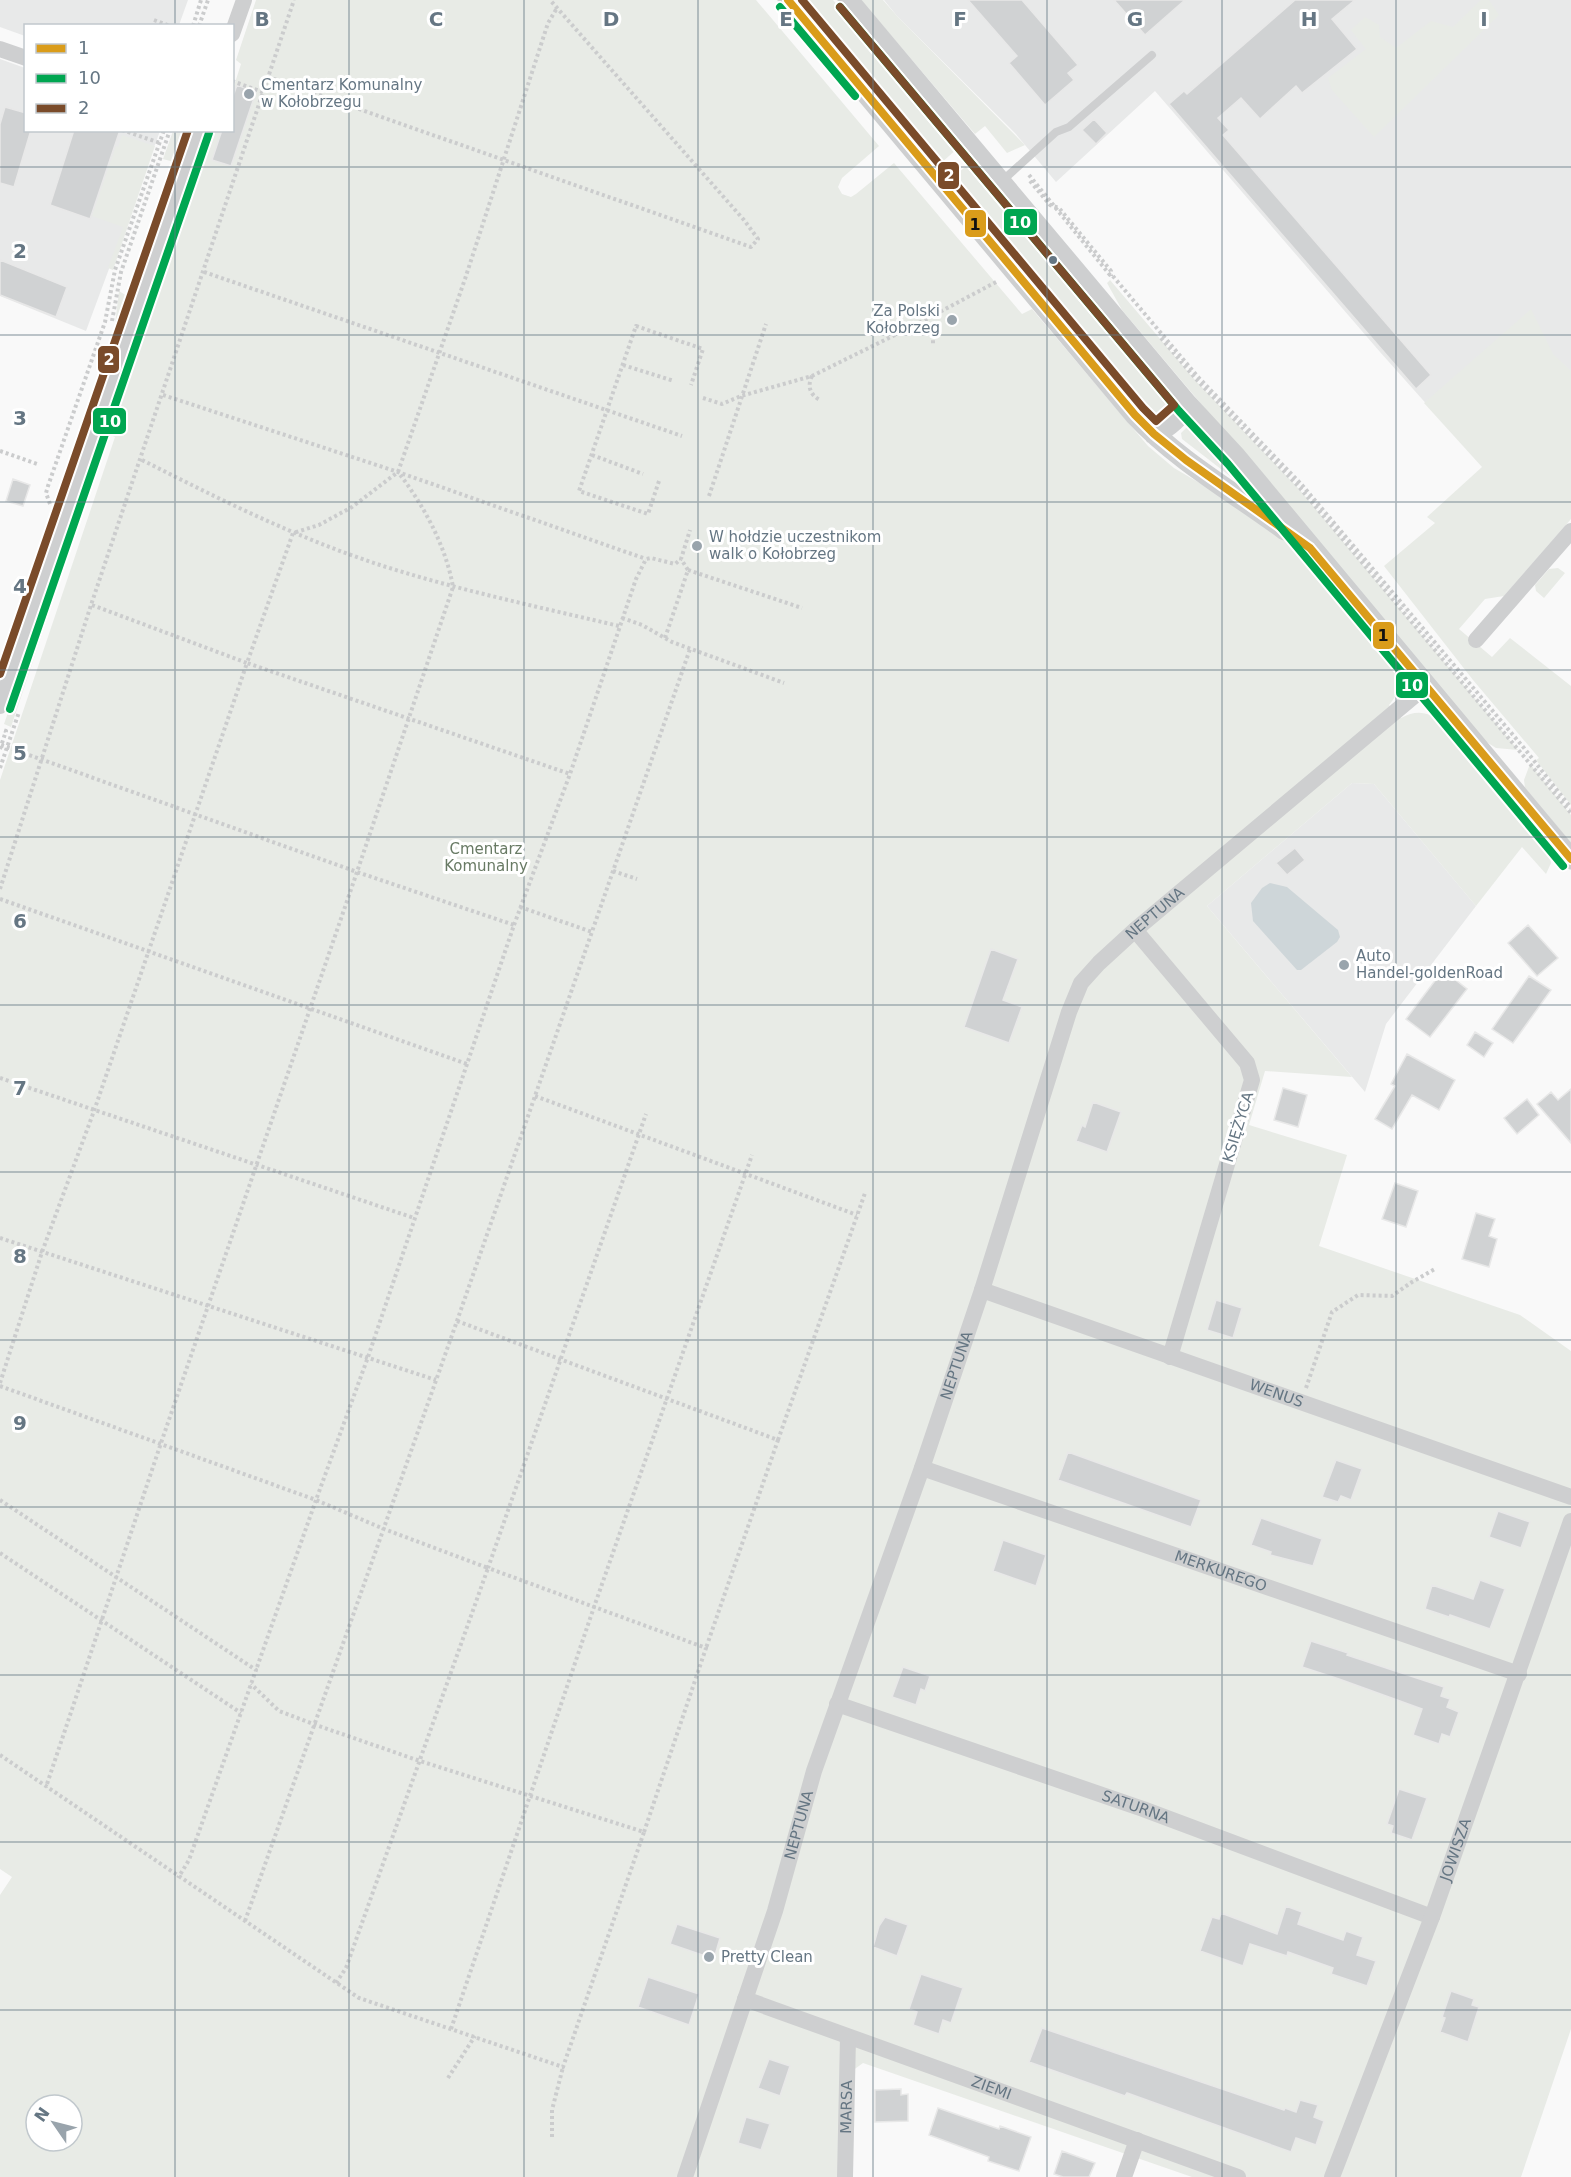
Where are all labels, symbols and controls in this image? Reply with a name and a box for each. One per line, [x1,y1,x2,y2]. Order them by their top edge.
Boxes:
text: B [254,7,270,31]
text: C [429,7,443,31]
text: D [603,7,619,31]
text: E [779,7,793,31]
text: F [953,7,967,31]
text: G [1127,7,1143,31]
text: H [1301,7,1317,31]
text: I [1480,7,1488,31]
legend [24,24,234,132]
text: 1 [78,37,89,58]
text: 10 [78,67,101,88]
place label: Cmentarz Komunalny w Kołobrzegu [261,76,422,111]
marker: Cmentarz Komunalny w Kołobrzegu [242,87,256,101]
text: 2 [78,97,89,118]
line badge: 2 [937,161,960,190]
text: 2 [943,166,955,185]
line badge: 10 [1003,208,1038,236]
line badge: 1 [964,209,987,238]
text: 10 [1009,213,1031,232]
text: 1 [969,215,981,234]
text: 2 [13,239,27,263]
unlabelled marker [1047,254,1059,266]
place label: Za Polski Kołobrzeg [866,302,940,337]
marker: Za Polski Kołobrzeg [945,313,959,327]
line badge: 2 [97,345,120,374]
text: 2 [103,350,115,369]
text: 3 [13,406,27,430]
line badge: 10 [92,407,127,435]
text: 10 [99,412,121,431]
place label: W hołdzie uczestnikom walk o Kołobrzeg [709,528,881,563]
marker: W hołdzie uczestnikom walk o Kołobrzeg [690,539,704,553]
text: 4 [13,574,27,598]
line badge: 1 [1372,621,1395,650]
text: 1 [1377,626,1389,645]
line badge: 10 [1395,671,1429,699]
text: 10 [1401,676,1423,695]
text: 5 [13,741,27,765]
park label: Cmentarz Komunalny [444,840,528,875]
street label: NEPTUNA [1122,883,1189,943]
text: 6 [13,909,27,933]
place label: Auto Handel-goldenRoad [1356,947,1503,982]
marker: Auto Handel-goldenRoad [1337,958,1351,972]
text: 7 [13,1076,27,1100]
street label: KSIĘŻYCA [1218,1089,1257,1164]
text: 8 [13,1244,27,1268]
street label: NEPTUNA [937,1328,977,1402]
street label: WENUS [1247,1376,1306,1411]
text: 9 [13,1411,27,1435]
street label: MERKUREGO [1172,1547,1269,1595]
street label: SATURNA [1099,1787,1173,1827]
street label: NEPTUNA [781,1788,817,1862]
street label: JOWISZA [1436,1815,1475,1884]
place label: Pretty Clean [721,1948,813,1966]
marker: Pretty Clean [702,1950,716,1964]
street label: ZIEMI [969,2072,1014,2104]
street label: MARSA [837,2079,856,2134]
north arrow [24,2093,84,2153]
text: N [31,2104,54,2126]

